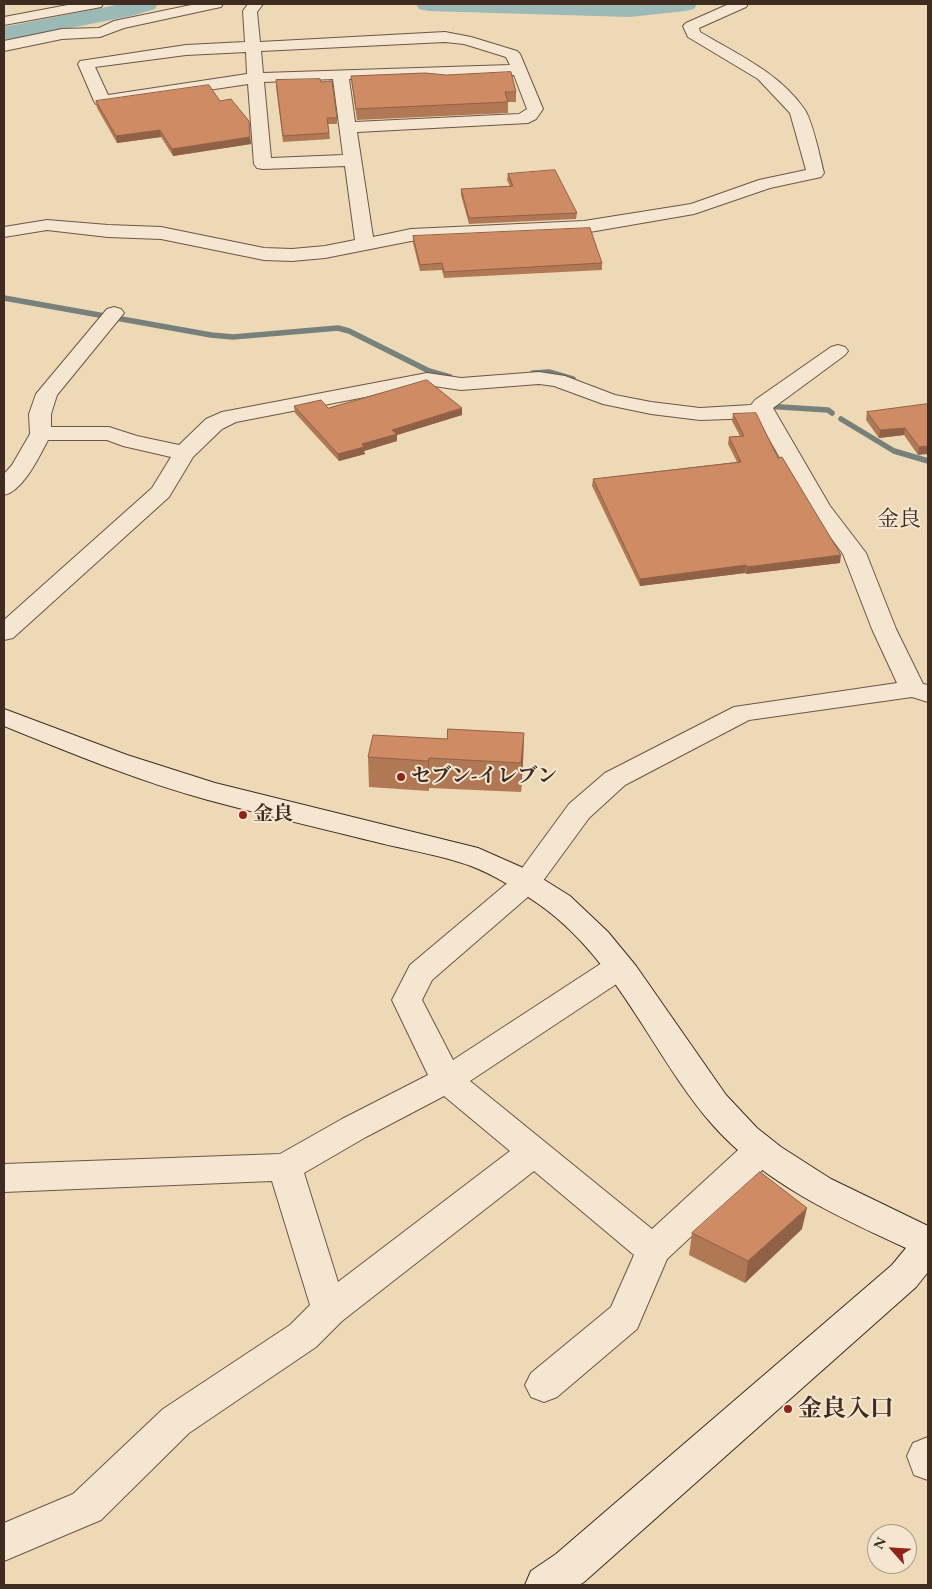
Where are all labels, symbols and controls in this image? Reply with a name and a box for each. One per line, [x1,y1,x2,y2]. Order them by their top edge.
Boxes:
district label: 金良 [877,507,921,533]
place label: セブン-イレブン [411,765,557,789]
marker: セブン-イレブン [395,771,407,783]
place label: 金良 [253,803,293,827]
marker: 金良 [237,809,249,821]
place label: 金良入口 [798,1395,894,1423]
marker: 金良入口 [782,1403,794,1415]
north arrow [867,1524,917,1574]
text: N [869,1534,890,1552]

